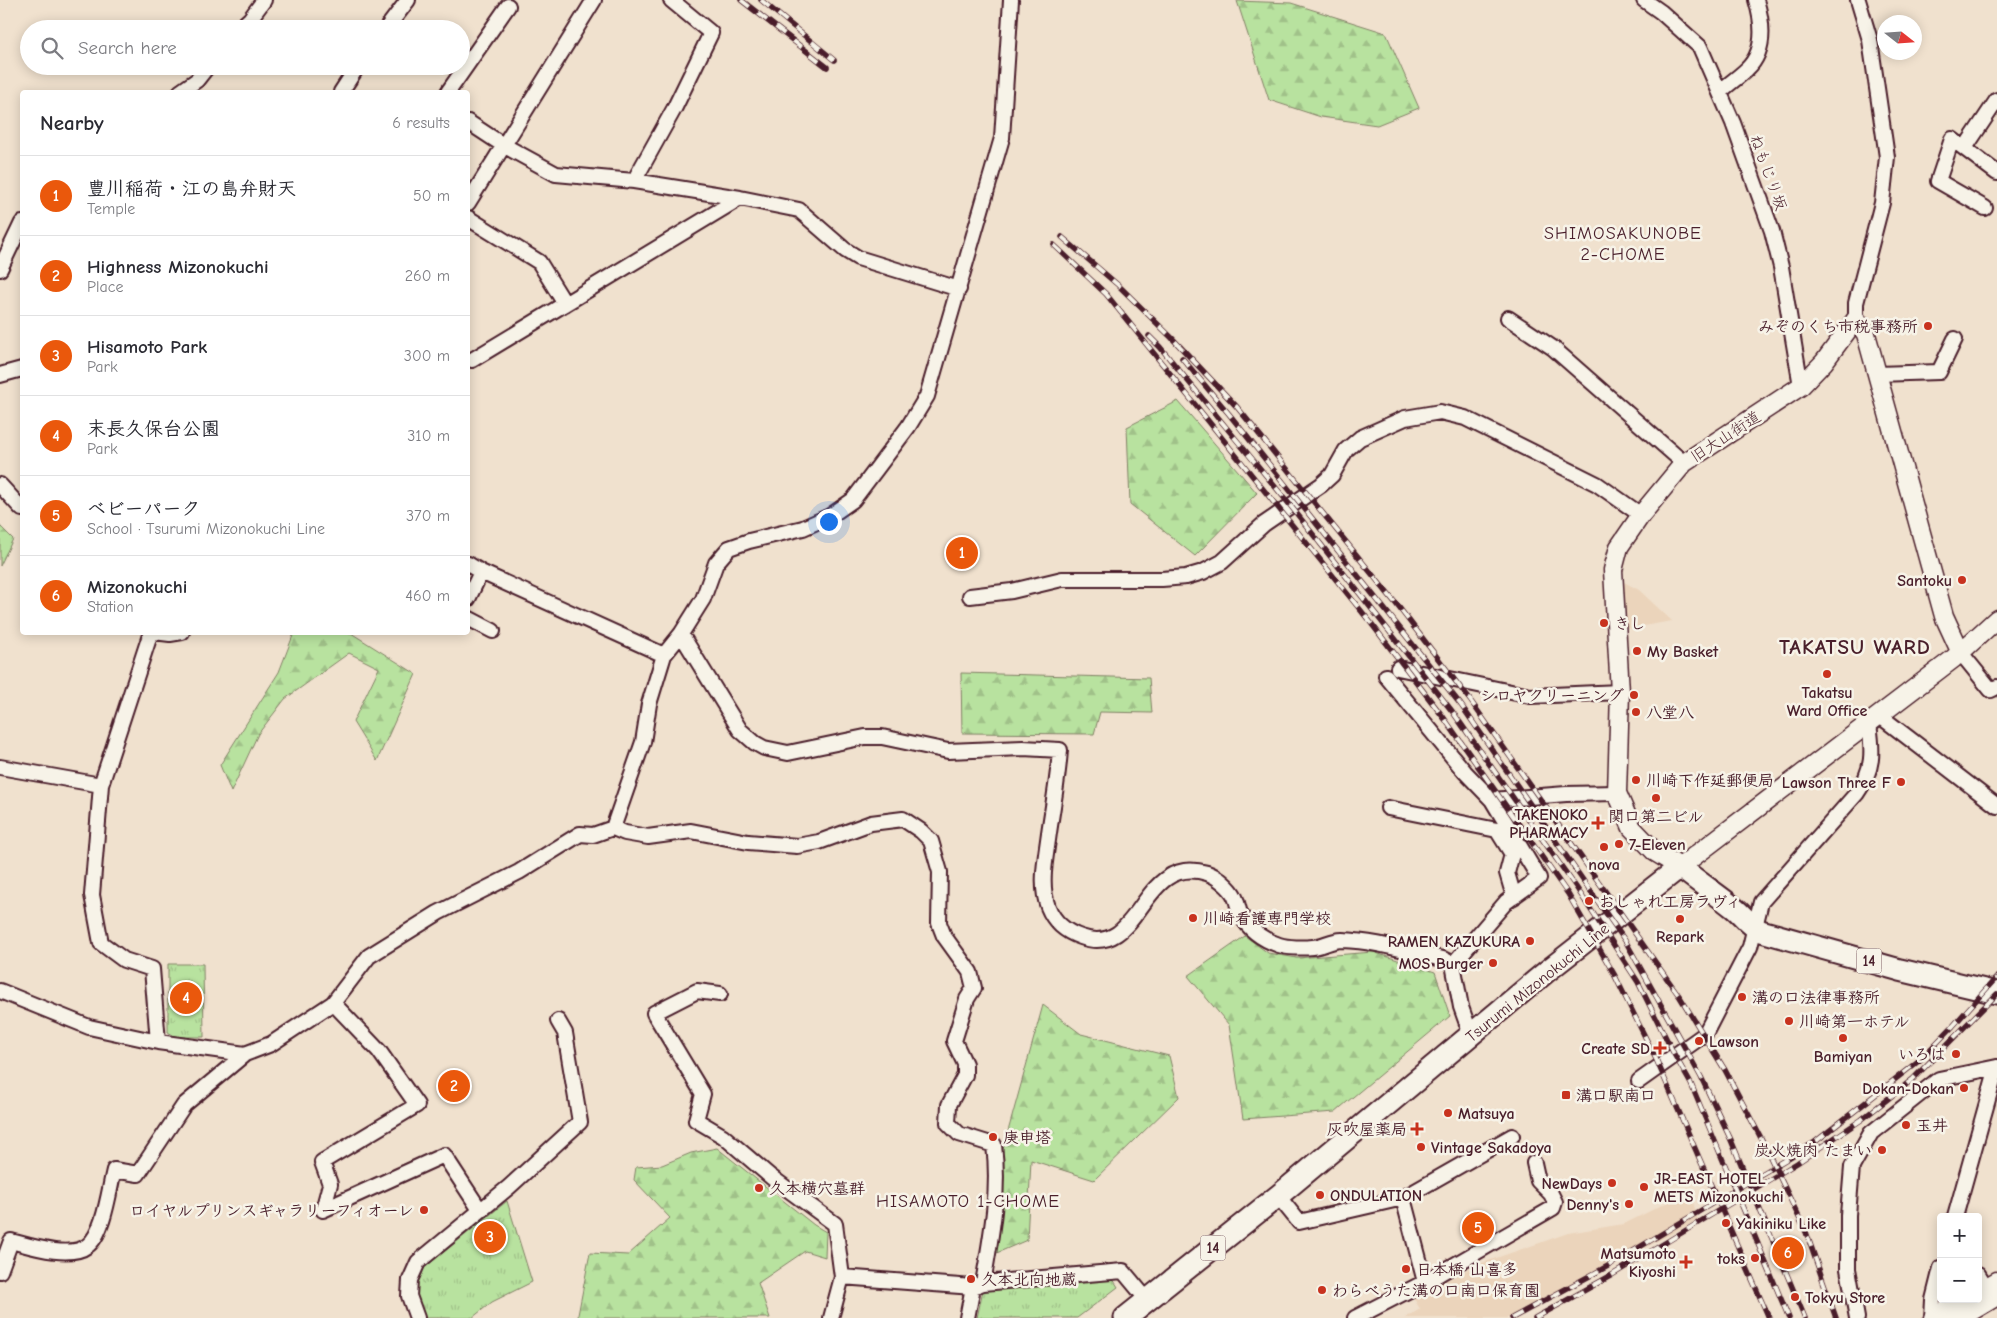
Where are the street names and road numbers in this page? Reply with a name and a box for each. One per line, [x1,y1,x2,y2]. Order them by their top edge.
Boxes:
street label: ねもじり坂 [1746,132,1790,213]
street label: 旧大山街道 [1687,408,1764,466]
street label: Tsurumi Mizonokuchi Line [1462,919,1613,1046]
road number: 14 [1856,948,1882,974]
road number: 14 [1200,1236,1226,1260]

